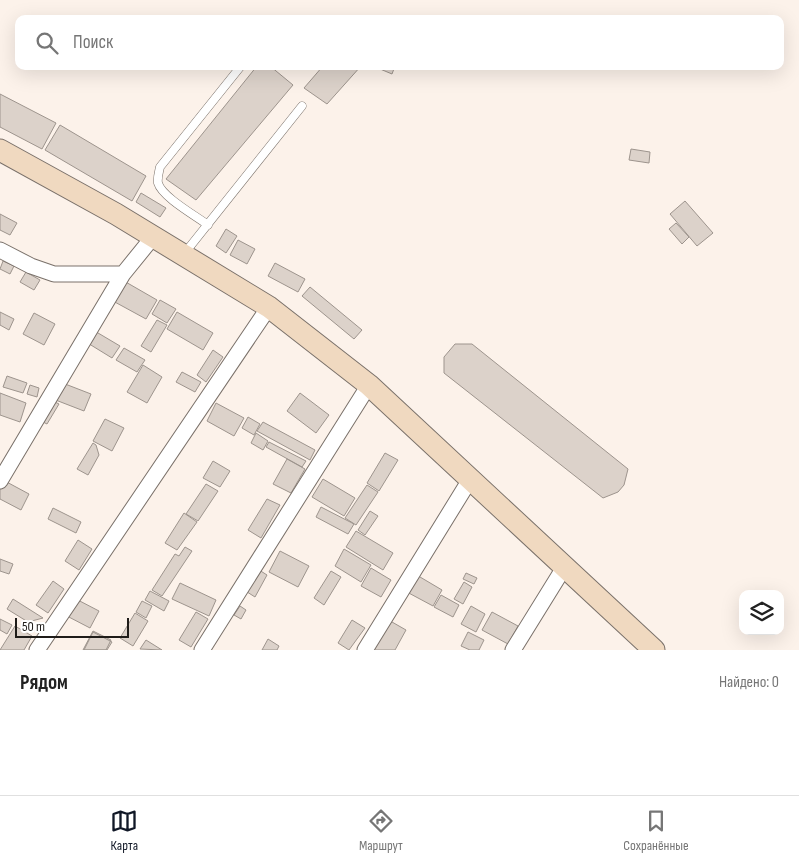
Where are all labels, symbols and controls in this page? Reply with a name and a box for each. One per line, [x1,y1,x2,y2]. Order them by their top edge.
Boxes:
search box [15,15,784,70]
icon: search [33,29,61,57]
text: Поиск [73,31,113,54]
map controls [739,590,784,635]
button: layers [739,590,784,635]
scale bar [15,615,129,638]
text: 50 m [22,618,45,635]
text: Рядом [20,670,68,695]
text: Найдено: 0 [719,673,779,692]
tab: Карта [110,807,138,854]
tab: Маршрут [359,807,403,854]
tab: Сохранённые [623,807,689,854]

